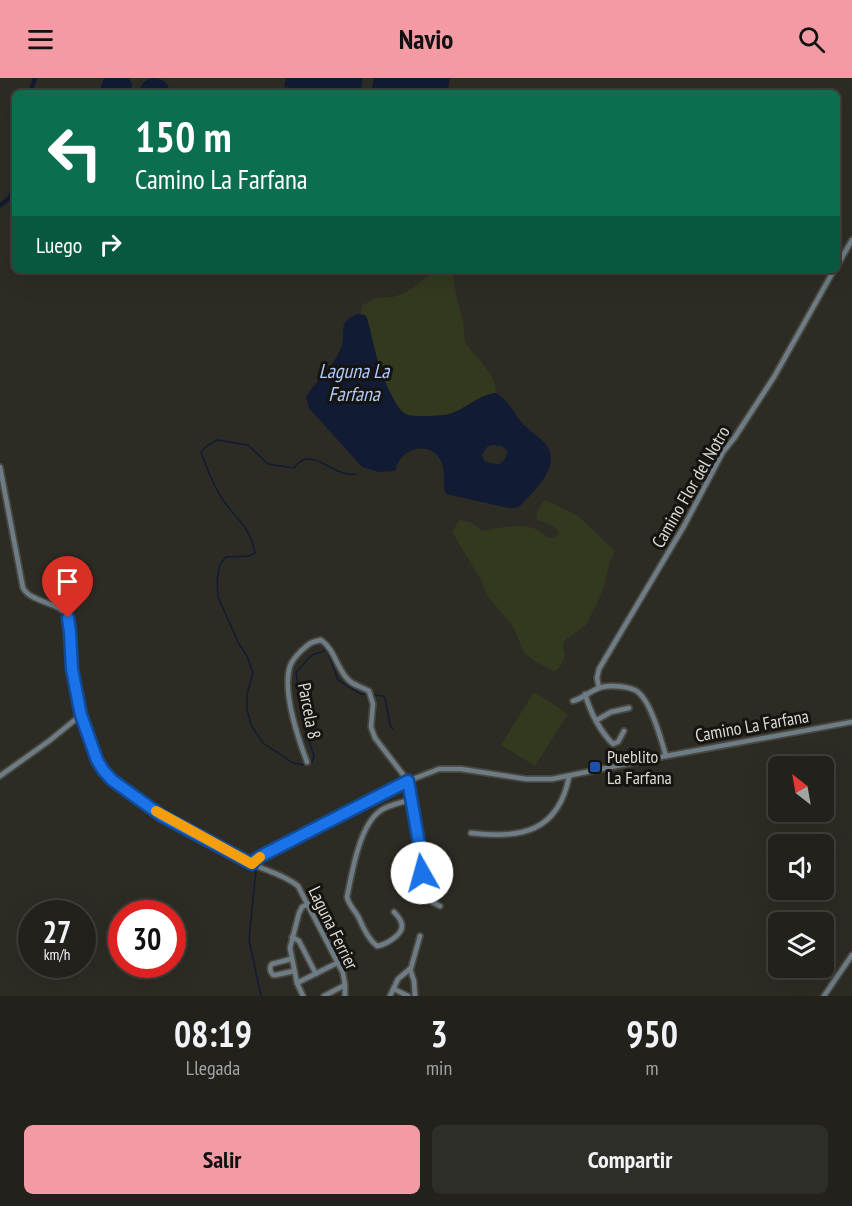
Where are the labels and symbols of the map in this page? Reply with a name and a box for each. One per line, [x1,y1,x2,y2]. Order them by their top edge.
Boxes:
water label: Laguna La Farfana [319,358,390,407]
street label: Camino Flor del Notro [646,422,735,552]
pin [42,556,93,618]
street label: Parcela 8 [293,681,326,741]
street label: Camino La Farfana [693,704,811,747]
place label: Pueblito La Farfana [607,745,672,789]
north arrow [768,756,834,822]
marker: Pueblito La Farfana [588,760,602,774]
position arrow [390,841,454,905]
street label: Laguna Ferrier [303,882,364,973]
speed limit sign: 30 [108,900,186,978]

